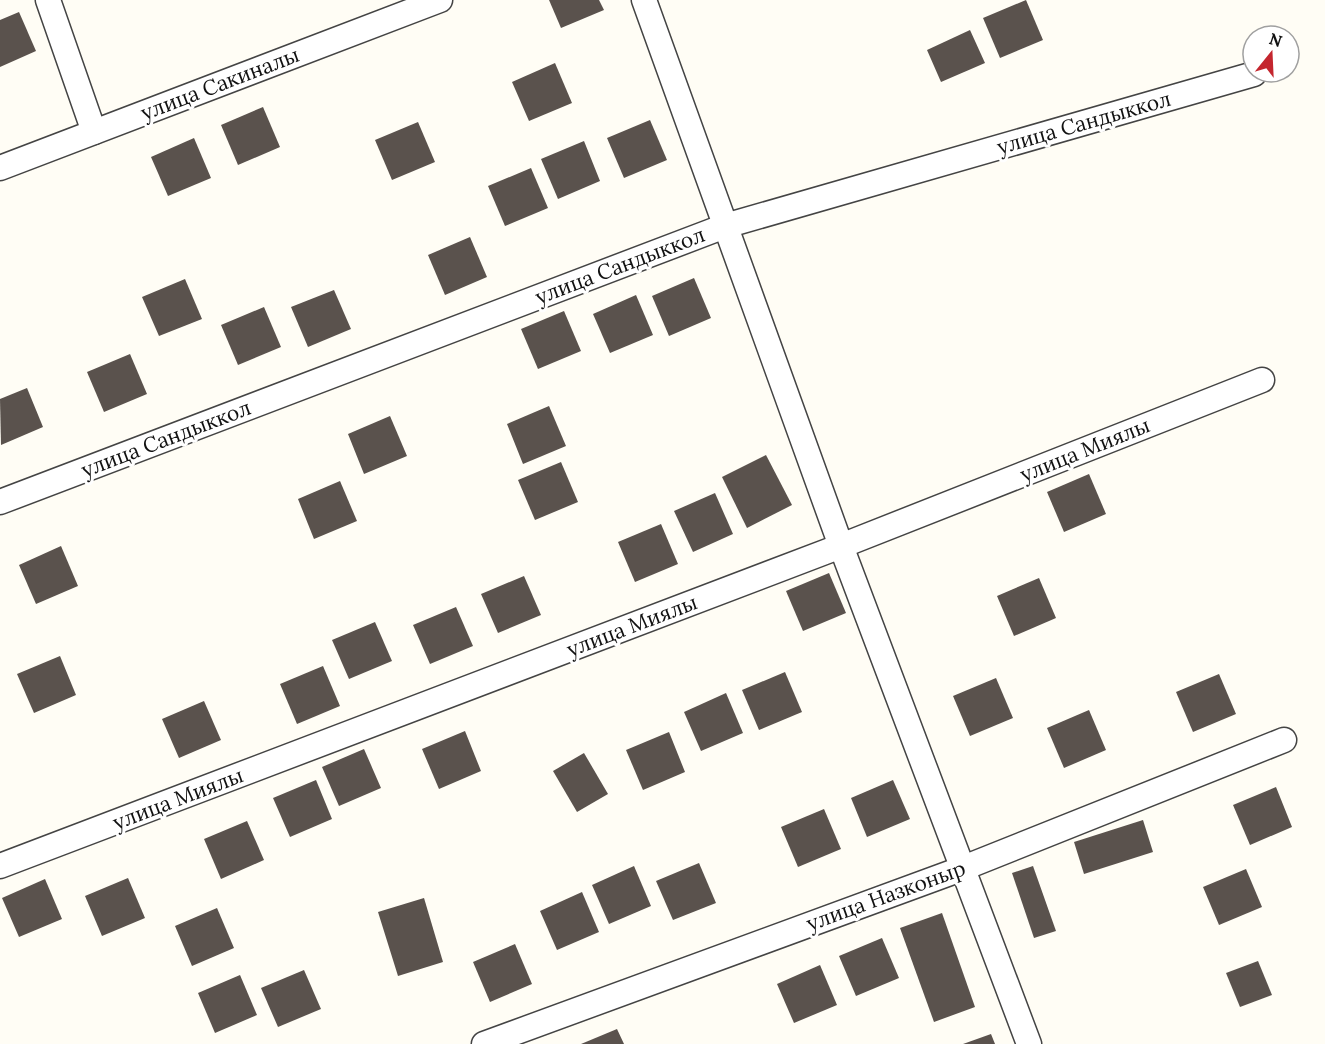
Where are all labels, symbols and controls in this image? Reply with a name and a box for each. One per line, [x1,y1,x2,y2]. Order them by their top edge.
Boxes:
north arrow [1241,24,1301,84]
text: N [1267,28,1285,51]
street label: улица Сакиналы [137,41,303,126]
street label: улица Сандыккол [994,85,1174,160]
street label: улица Сандыккол [531,221,709,310]
street label: улица Сандыккол [77,394,255,483]
street label: улица Миялы [1016,411,1154,488]
street label: улица Миялы [563,588,701,663]
street label: улица Миялы [109,761,247,836]
street label: улица Назконыр [803,854,969,937]

